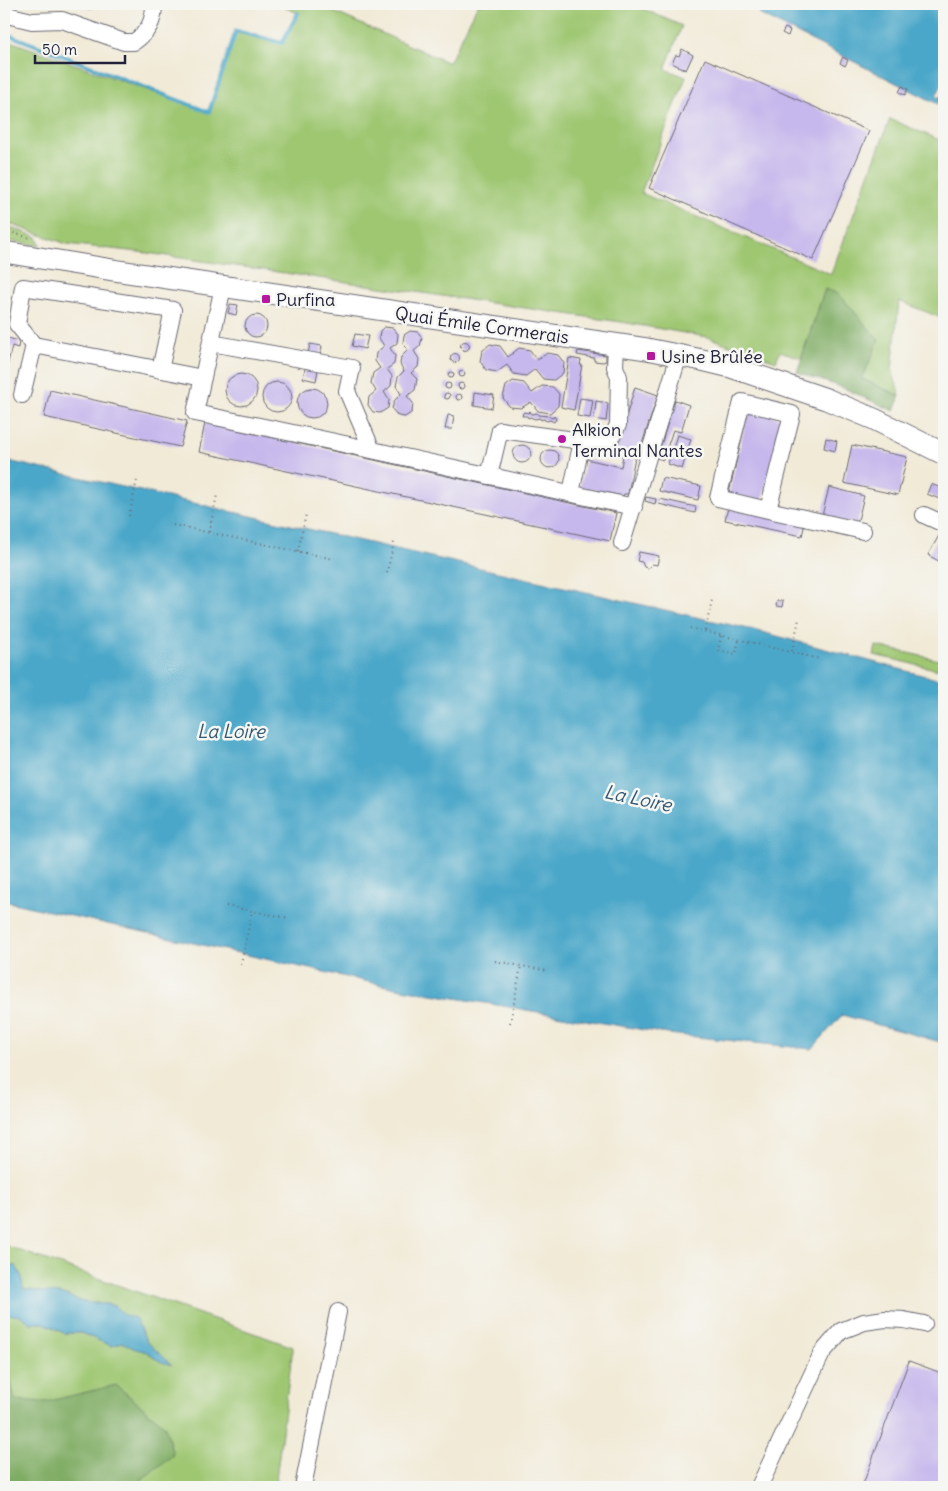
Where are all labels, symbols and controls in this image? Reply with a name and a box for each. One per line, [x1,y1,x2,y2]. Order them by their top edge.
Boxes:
scale bar [35,32,125,64]
text: 50 m [42,40,77,59]
place label: Purfina [276,288,335,311]
marker: Purfina [260,293,272,305]
street label: Quai Émile Cormerais [394,301,570,349]
place label: Usine Brûlée [661,345,763,368]
marker: Usine Brûlée [645,350,657,362]
place label: Alkion Terminal Nantes [572,418,703,462]
marker: Alkion Terminal Nantes [556,433,568,445]
water label: La Loire [197,719,267,743]
water label: La Loire [602,779,675,817]

